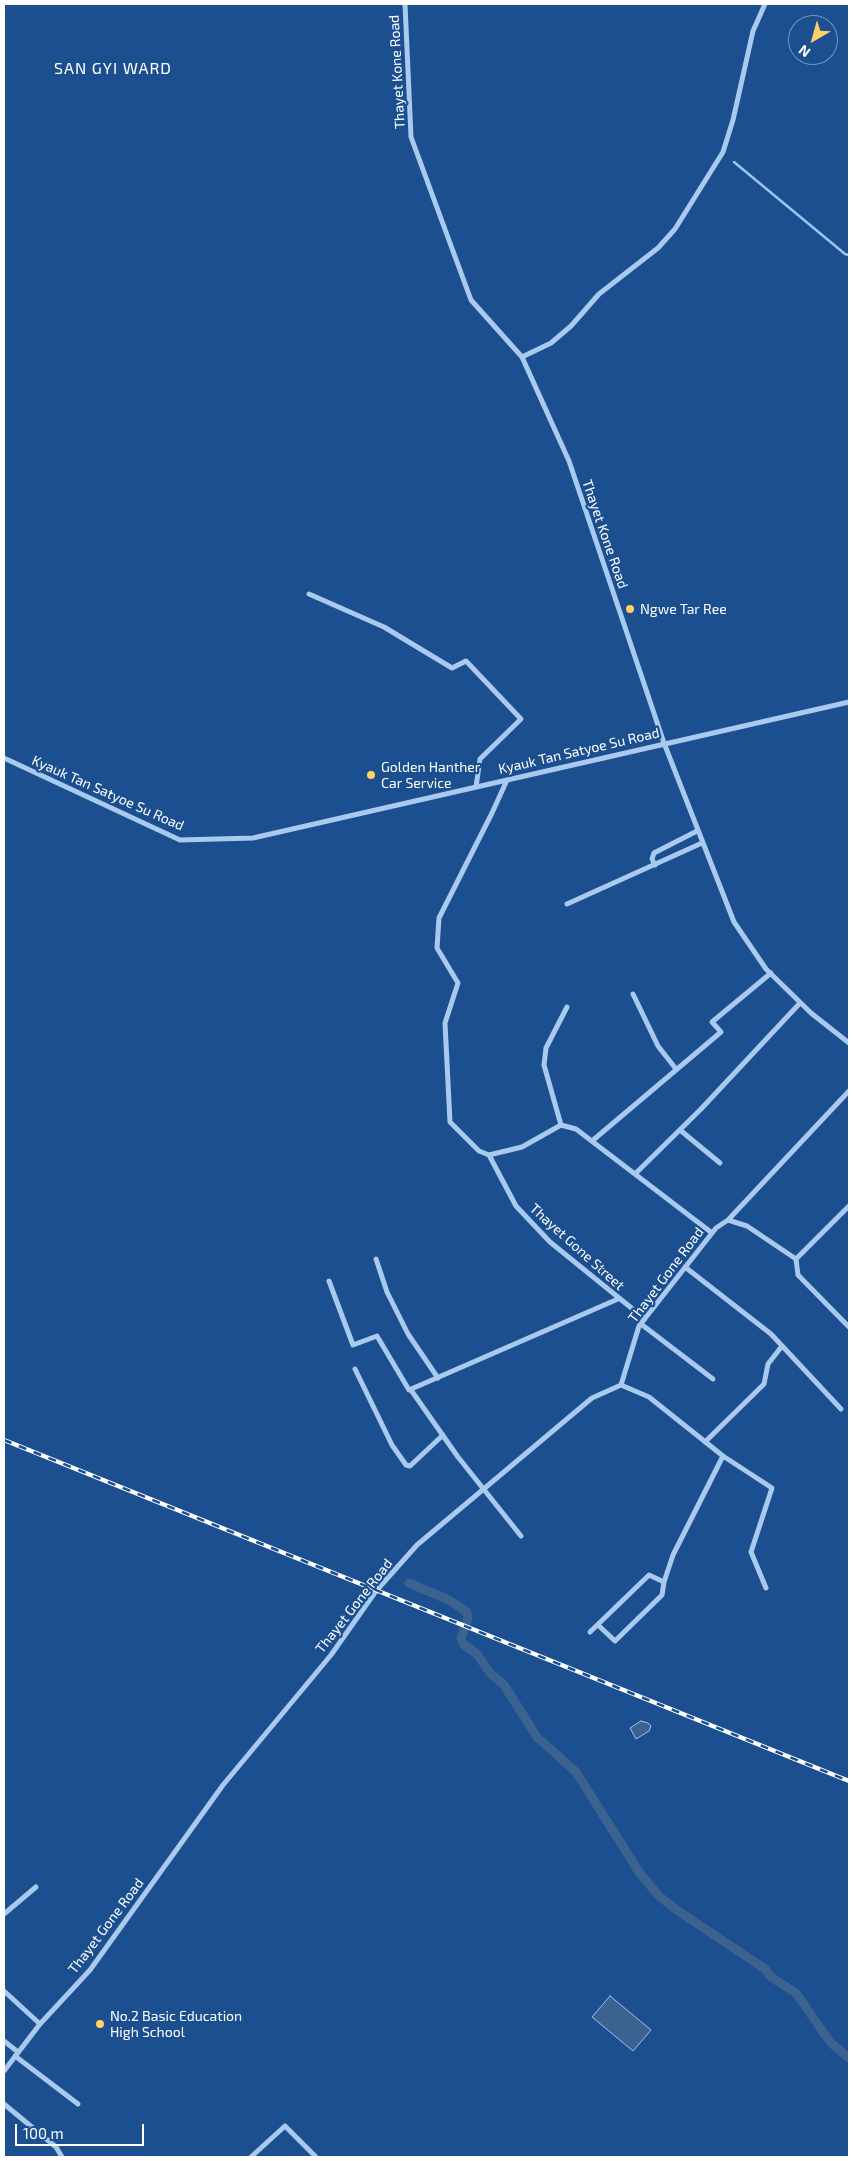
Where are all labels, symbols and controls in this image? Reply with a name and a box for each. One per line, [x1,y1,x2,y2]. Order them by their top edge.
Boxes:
street label: Thayet Kone Road [386,14,408,130]
north arrow [788,15,838,65]
text: N [795,42,813,61]
district label: SAN GYI WARD [53,59,173,79]
street label: Thayet Kone Road [578,477,632,591]
place label: Ngwe Tar Ree [640,601,727,617]
marker: Ngwe Tar Ree [624,603,636,615]
street label: Kyauk Tan Satyoe Su Road [497,724,661,778]
street label: Kyauk Tan Satyoe Su Road [29,752,187,834]
place label: Golden Hanther Car Service [381,759,480,792]
marker: Golden Hanther Car Service [365,769,377,781]
street label: Thayet Gone Street [526,1200,628,1294]
street label: Thayet Gone Road [625,1224,707,1326]
street label: Thayet Gone Road [312,1556,396,1656]
street label: Thayet Gone Road [65,1875,147,1977]
place label: No.2 Basic Education High School [110,2008,242,2040]
marker: No.2 Basic Education High School [94,2018,106,2030]
scale bar [18,2114,146,2146]
text: 100 m [23,2124,64,2142]

